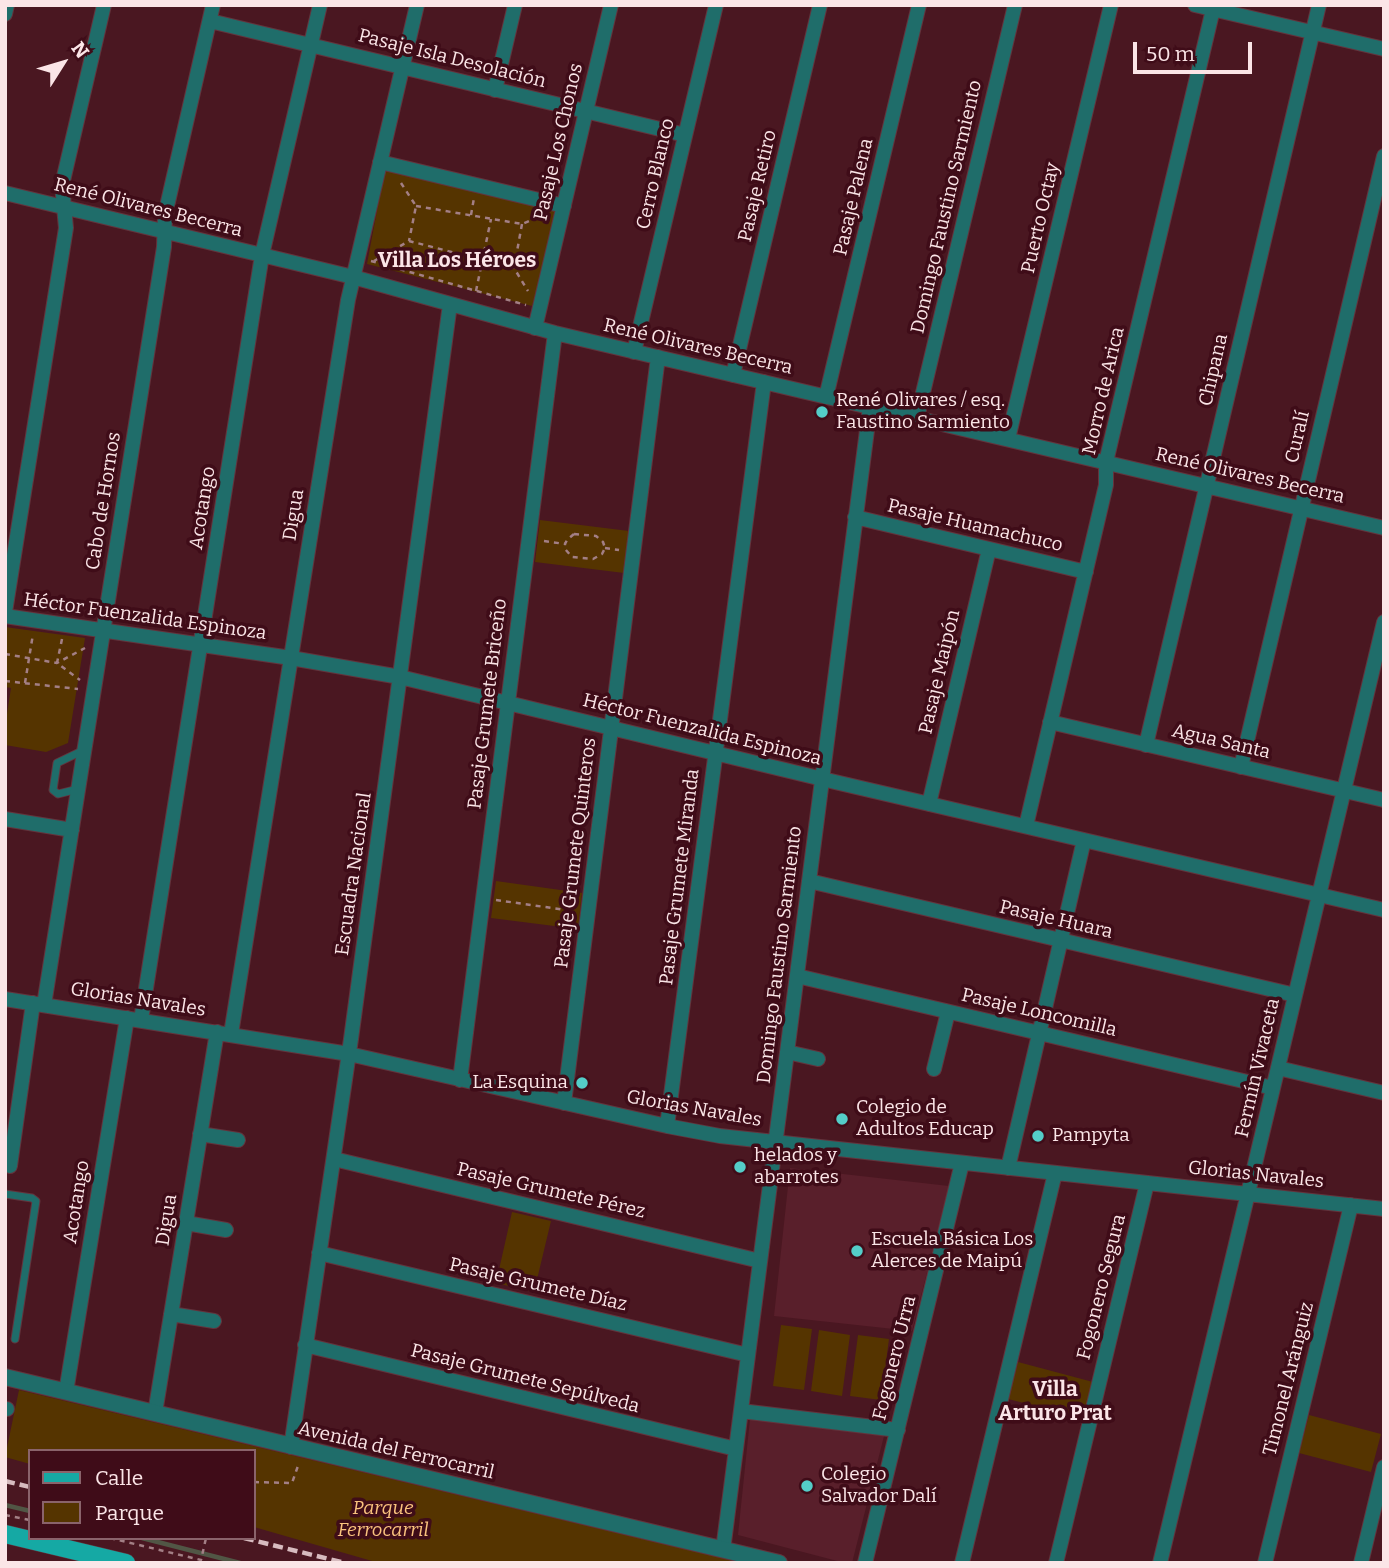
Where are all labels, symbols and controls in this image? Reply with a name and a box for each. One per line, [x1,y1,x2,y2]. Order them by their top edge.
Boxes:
street label: Pasaje Isla Desolación [356,25,548,93]
north arrow [28,28,98,98]
scale bar [1137,28,1256,72]
text: N [67,37,94,63]
text: 50 m [1146,41,1195,67]
street label: Pasaje Los Chonos [530,61,588,223]
street label: Domingo Faustino Sarmiento [907,78,987,336]
street label: Cerro Blanco [632,116,680,232]
street label: Pasaje Retiro [734,128,782,244]
street label: Pasaje Palena [829,136,879,258]
street label: Puerto Octay [1017,160,1065,276]
street label: René Olivares Becerra [51,174,245,242]
district label: Villa Los Héroes [378,248,536,274]
street label: René Olivares Becerra [601,314,795,380]
street label: Morro de Arica [1078,325,1130,457]
street label: Chipana [1195,332,1233,408]
place label: René Olivares / esq. Faustino Sarmiento [836,390,1010,434]
marker: René Olivares / esq. Faustino Sarmiento [814,404,830,420]
street label: Curalí [1281,409,1315,465]
street label: Cabo de Hornos [82,430,126,572]
street label: René Olivares Becerra [1153,443,1347,509]
street label: Acotango [185,465,221,551]
street label: Digua [279,488,309,542]
street label: Pasaje Huamachuco [885,495,1065,557]
street label: Héctor Fuenzalida Espinoza [22,589,268,645]
street label: Pasaje Grumete Briceño [464,597,512,811]
street label: Pasaje Maipón [915,608,965,736]
street label: Héctor Fuenzalida Espinoza [580,689,824,771]
street label: Agua Santa [1170,720,1272,764]
street label: Pasaje Grumete Quinteros [551,736,601,970]
street label: Pasaje Grumete Miranda [655,768,705,986]
street label: Escuadra Nacional [331,791,377,957]
street label: Domingo Faustino Sarmiento [753,825,807,1085]
street label: Pasaje Huara [997,896,1115,944]
street label: Glorias Navales [69,978,207,1022]
street label: Pasaje Loncomilla [959,984,1119,1042]
street label: Fermín Vivaceta [1231,996,1285,1140]
place label: La Esquina [472,1072,568,1094]
marker: La Esquina [574,1075,590,1091]
street label: Glorias Navales [625,1086,763,1132]
place label: Colegio de Adultos Educap [856,1097,994,1141]
marker: Colegio de Adultos Educap [834,1111,850,1127]
place label: Pampyta [1052,1125,1130,1147]
marker: Pampyta [1030,1128,1046,1144]
place label: helados y abarrotes [754,1145,839,1189]
street label: Glorias Navales [1187,1157,1325,1193]
street label: Pasaje Grumete Pérez [455,1158,647,1224]
street label: Acotango [59,1159,95,1245]
marker: helados y abarrotes [732,1159,748,1175]
street label: Digua [152,1193,182,1247]
street label: Fogonero Segura [1073,1212,1131,1362]
place label: Escuela Básica Los Alerces de Maipú [871,1229,1033,1273]
marker: Escuela Básica Los Alerces de Maipú [849,1243,865,1259]
street label: Pasaje Grumete Díaz [447,1253,629,1317]
street label: Fogonero Urra [868,1293,922,1423]
street label: Timonel Aránguiz [1259,1300,1319,1458]
street label: Pasaje Grumete Sepúlveda [408,1340,642,1418]
district label: Villa Arturo Prat [998,1377,1112,1427]
street label: Avenida del Ferrocarril [296,1417,496,1485]
legend [28,1449,256,1540]
place label: Colegio Salvador Dalí [821,1464,937,1508]
text: Calle [95,1465,143,1491]
marker: Colegio Salvador Dalí [799,1478,815,1494]
park label: Parque Ferrocarril [337,1498,429,1542]
text: Parque [95,1500,164,1526]

